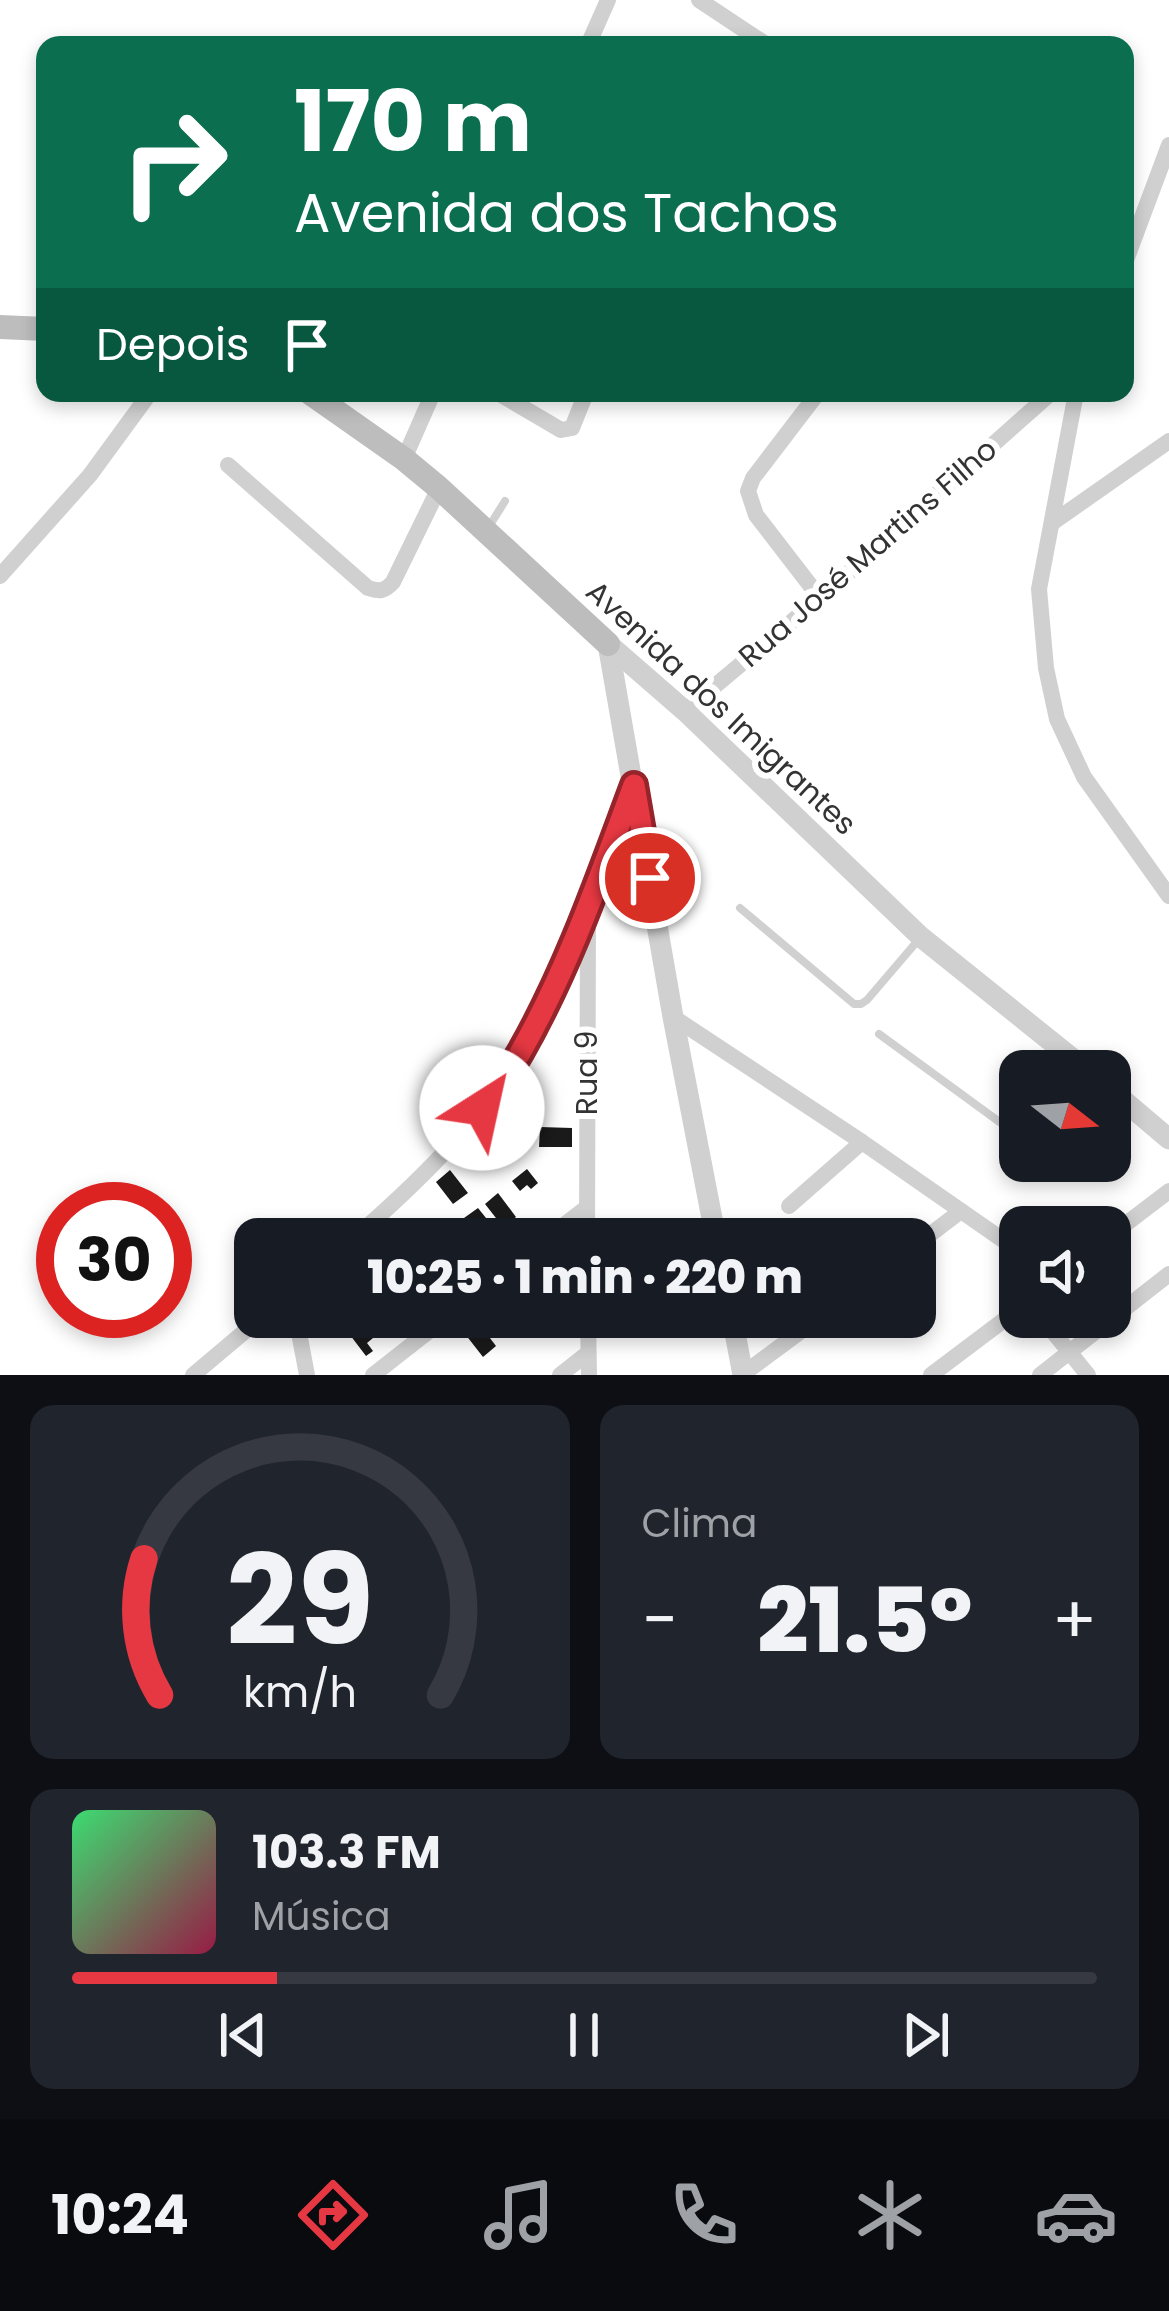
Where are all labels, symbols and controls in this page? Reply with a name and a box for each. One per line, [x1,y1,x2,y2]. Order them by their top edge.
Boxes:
text: 170 m [294,63,532,180]
icon: right [96,84,252,240]
text: Avenida dos Tachos [294,175,839,251]
icon: arrive [274,312,340,378]
text: Depois [96,313,250,376]
street label: Rua José Martins Filho [729,428,1006,677]
street label: Avenida dos Imigrantes [577,571,866,845]
pin [599,827,701,929]
icon: arrive [617,845,683,911]
street label: Rua 9 [565,1031,608,1115]
position arrow [419,1045,545,1171]
north arrow [999,1050,1131,1182]
map controls [999,1050,1131,1338]
speed limit sign: 30 [36,1182,192,1338]
button: sound [999,1206,1131,1338]
text: 10:25 · 1 min · 220 m [367,1246,803,1309]
text: Clima [642,1496,757,1551]
text: 29 [226,1513,374,1688]
text: 21.5° [757,1557,973,1684]
text: − [642,1574,678,1666]
text: + [1052,1574,1097,1666]
text: km/h [243,1662,357,1722]
text: 103.3 FM [252,1821,441,1884]
text: Música [252,1889,391,1944]
icon: previous [210,2002,276,2068]
icon: pause [551,2002,617,2068]
icon: next [893,2002,959,2068]
icon: directions [291,2173,375,2257]
icon: music [477,2173,561,2257]
icon: phone [662,2173,746,2257]
icon: climate [848,2173,932,2257]
icon: car [1034,2173,1118,2257]
text: 10:24 [51,2177,189,2253]

